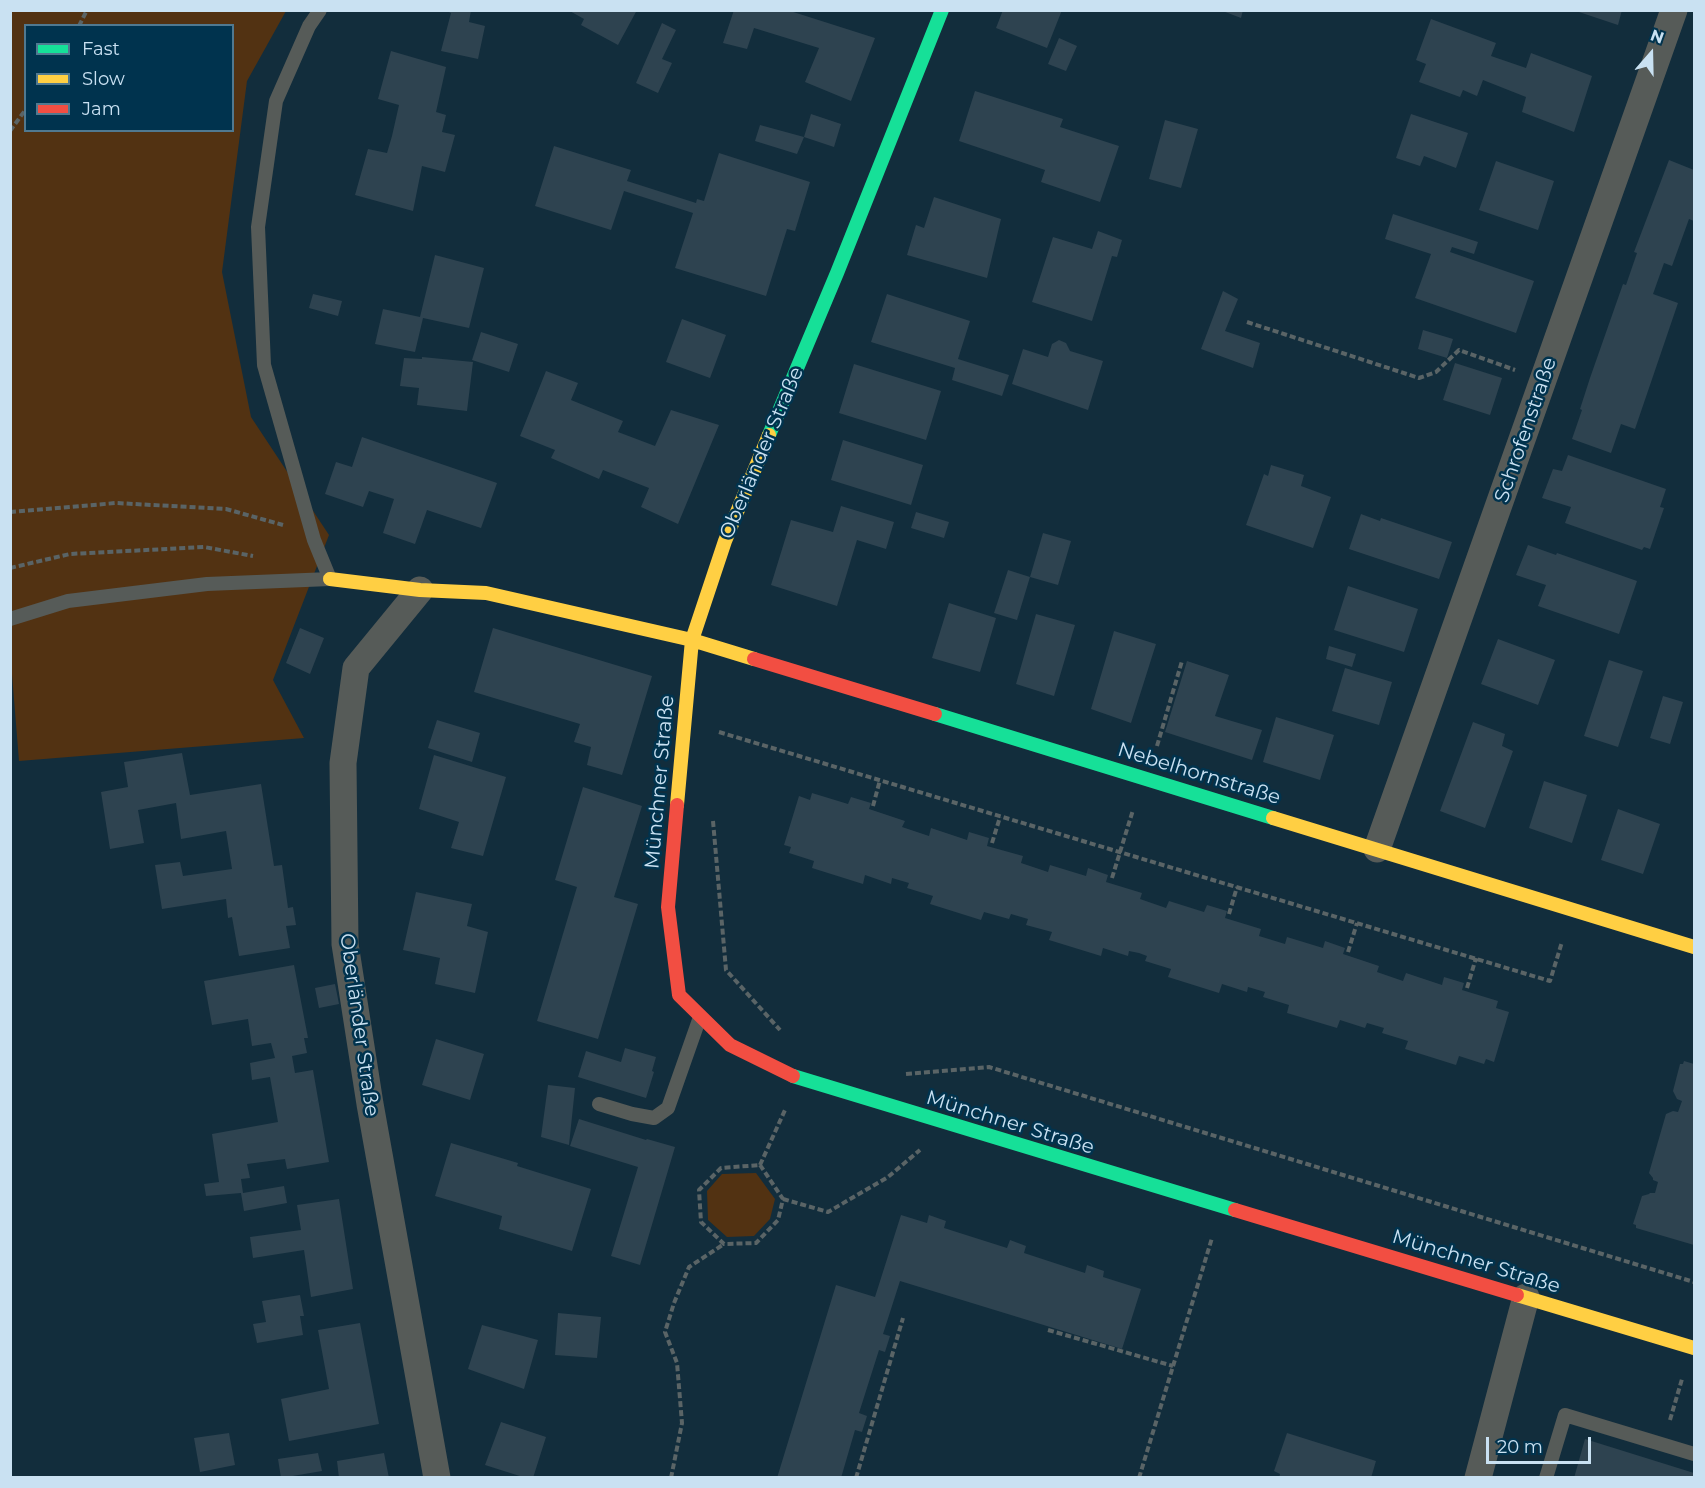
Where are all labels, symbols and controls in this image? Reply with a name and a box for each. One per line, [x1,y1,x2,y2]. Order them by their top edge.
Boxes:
legend [24,24,234,132]
north arrow [1621,24,1681,84]
text: N [1648,25,1667,48]
text: Fast [82,38,120,60]
text: Slow [82,68,125,90]
text: Jam [82,98,121,120]
street label: Schrofenstraße [1490,354,1562,506]
street label: Oberländer Straße [715,363,809,543]
street label: Münchner Straße [640,694,680,870]
street label: Nebelhornstraße [1115,738,1283,810]
street label: Oberländer Straße [334,932,384,1118]
street label: Münchner Straße [923,1086,1097,1160]
street label: Münchner Straße [1389,1225,1563,1299]
scale bar [1489,1425,1594,1463]
text: 20 m [1497,1436,1543,1458]

